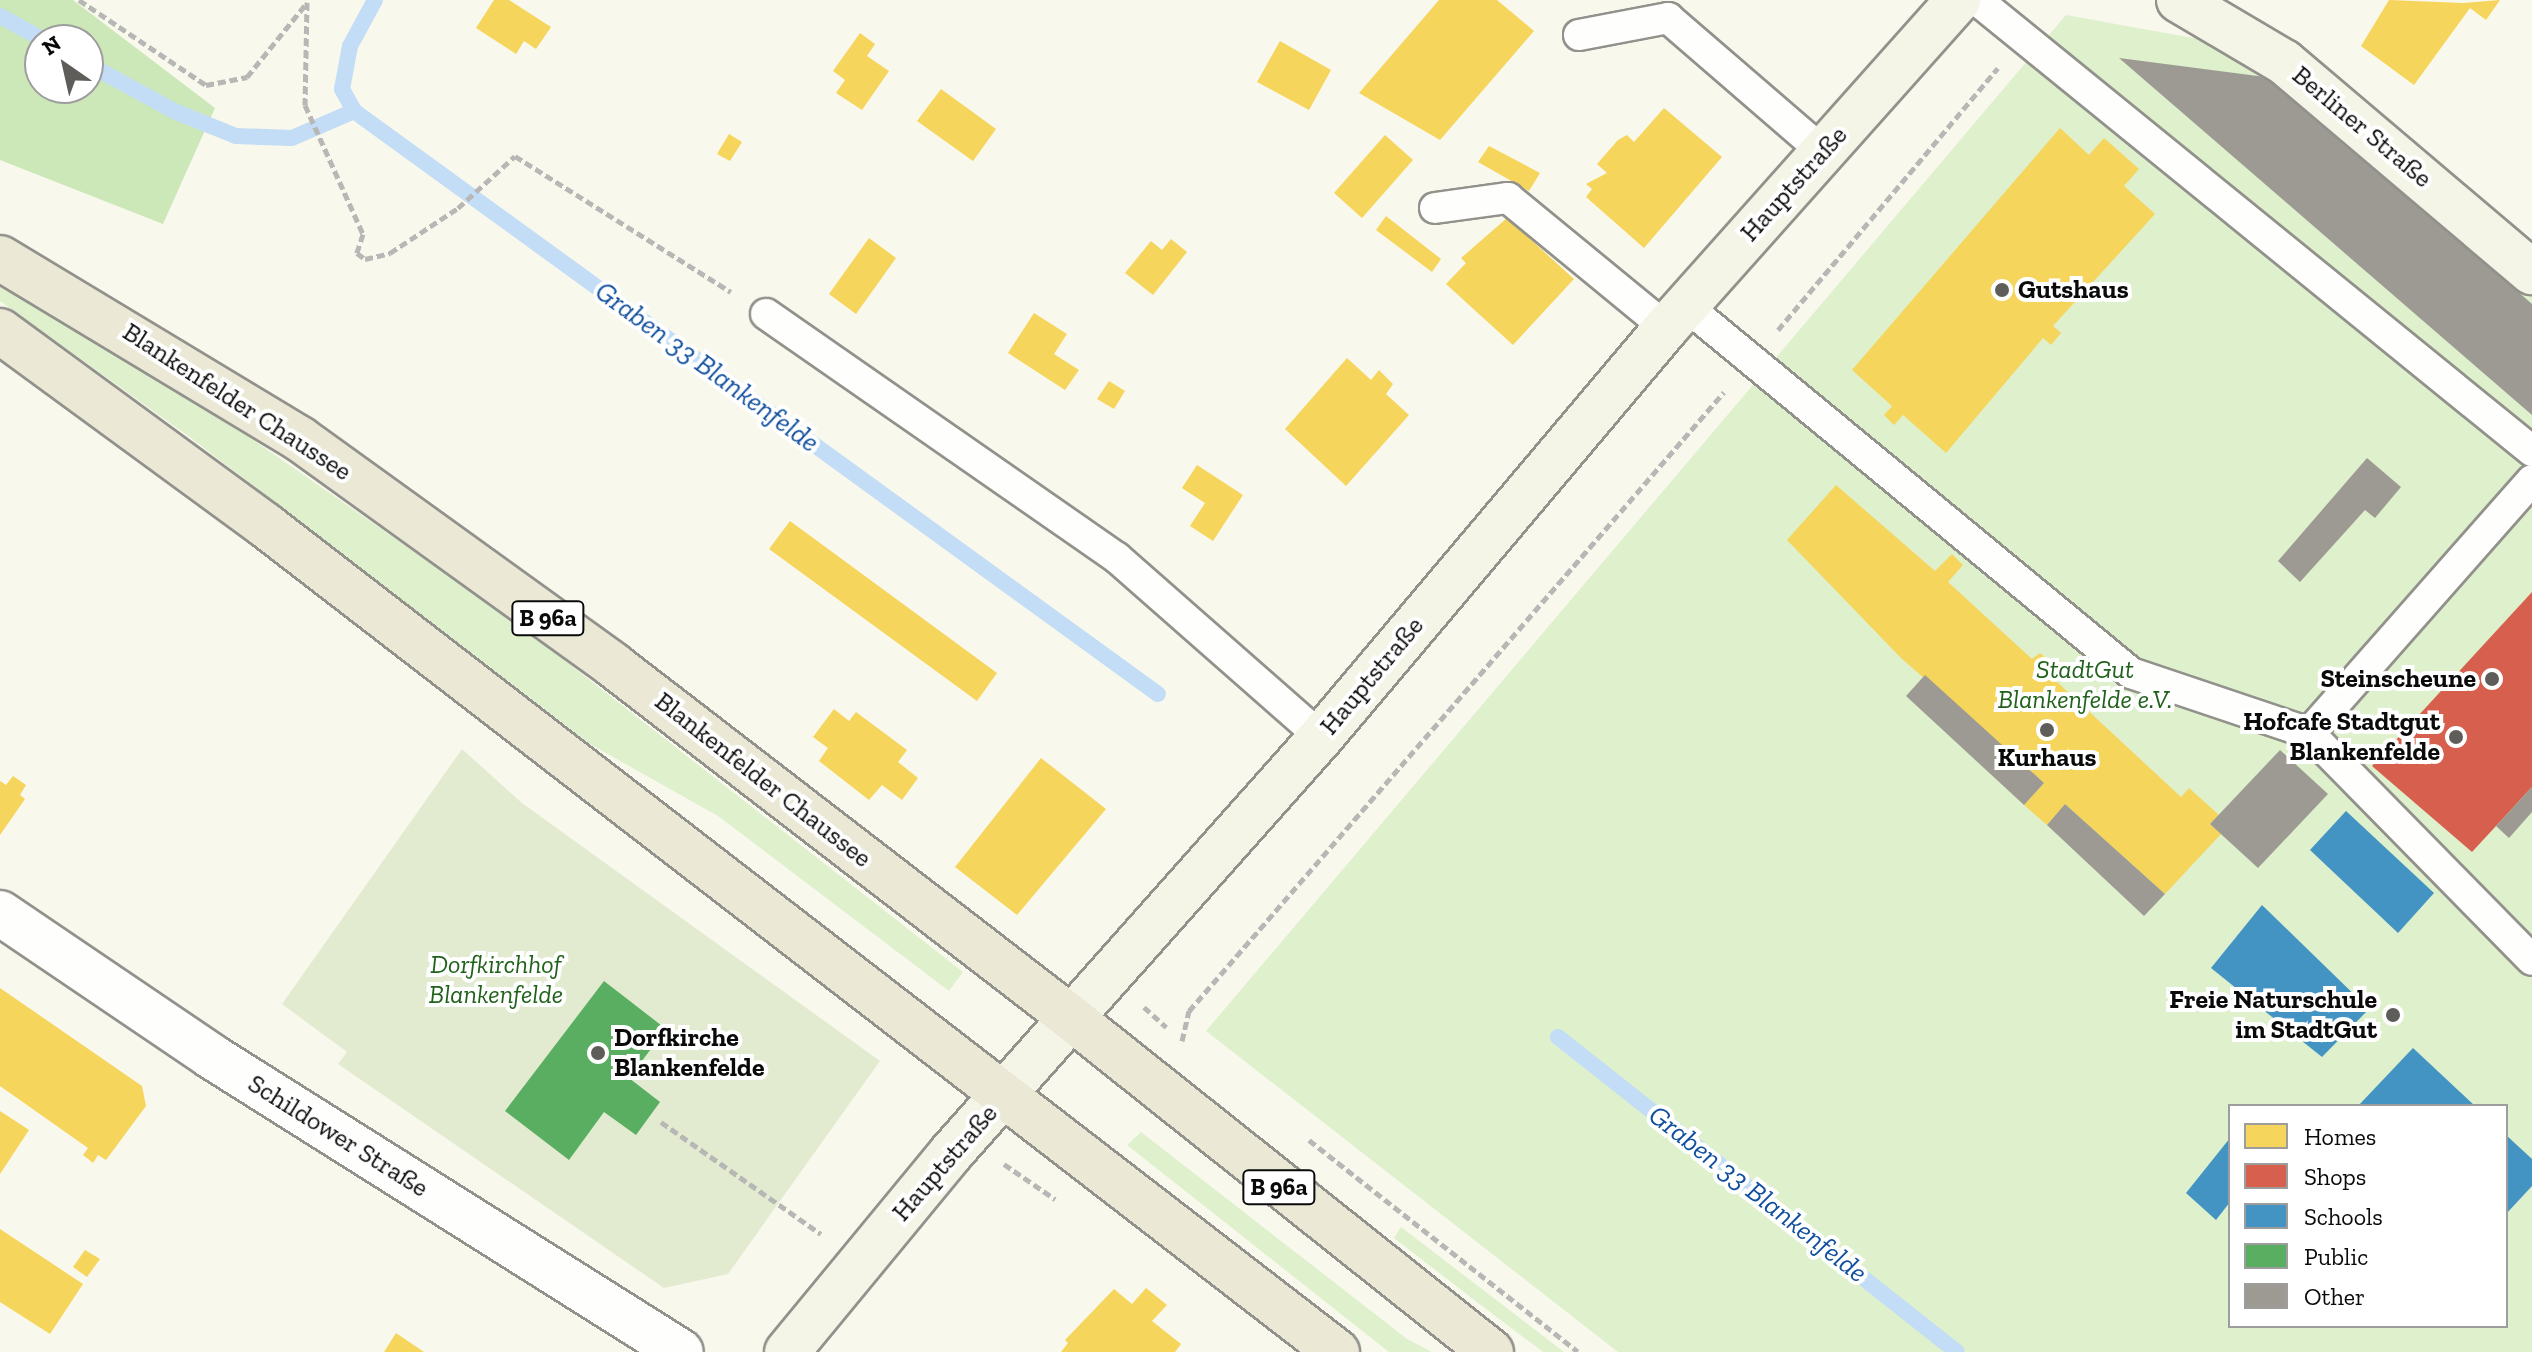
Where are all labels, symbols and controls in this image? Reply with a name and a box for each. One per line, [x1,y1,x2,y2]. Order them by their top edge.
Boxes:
north arrow [24,24,104,104]
text: N [37,29,66,61]
street label: Berliner Straße [2286,59,2438,195]
street label: Hauptstraße [1734,120,1854,248]
water label: Graben 33 Blankenfelde [588,274,826,460]
place label: Gutshaus [2018,274,2129,306]
marker: Gutshaus [1993,281,2011,299]
street label: Blankenfelder Chaussee [117,316,357,488]
road number: B 96a [510,598,586,638]
street label: Hauptstraße [1314,611,1430,741]
park label: StadtGut Blankenfelde e.V. [1998,654,2172,716]
place label: Steinscheune [2320,663,2476,695]
marker: Steinscheune [2483,670,2501,688]
street label: Blankenfelder Chaussee [648,686,878,874]
place label: Hofcafe Stadtgut Blankenfelde [2243,706,2440,768]
marker: Kurhaus [2038,721,2056,739]
marker: Hofcafe Stadtgut Blankenfelde [2447,728,2465,746]
place label: Kurhaus [1997,742,2097,774]
park label: Dorfkirchhof Blankenfelde [429,949,563,1010]
place label: Freie Naturschule im StadtGut [2169,984,2377,1046]
marker: Freie Naturschule im StadtGut [2384,1006,2402,1024]
place label: Dorfkirche Blankenfelde [614,1022,764,1084]
marker: Dorfkirche Blankenfelde [589,1044,607,1062]
street label: Schildower Straße [242,1068,434,1204]
street label: Hauptstraße [886,1098,1004,1228]
water label: Graben 33 Blankenfelde [1642,1098,1874,1290]
legend [2228,1104,2508,1328]
text: Homes [2304,1122,2376,1151]
text: Shops [2304,1162,2366,1191]
road number: B 96a [1241,1167,1317,1207]
text: Schools [2304,1202,2383,1231]
text: Public [2304,1242,2368,1271]
text: Other [2304,1282,2365,1311]

